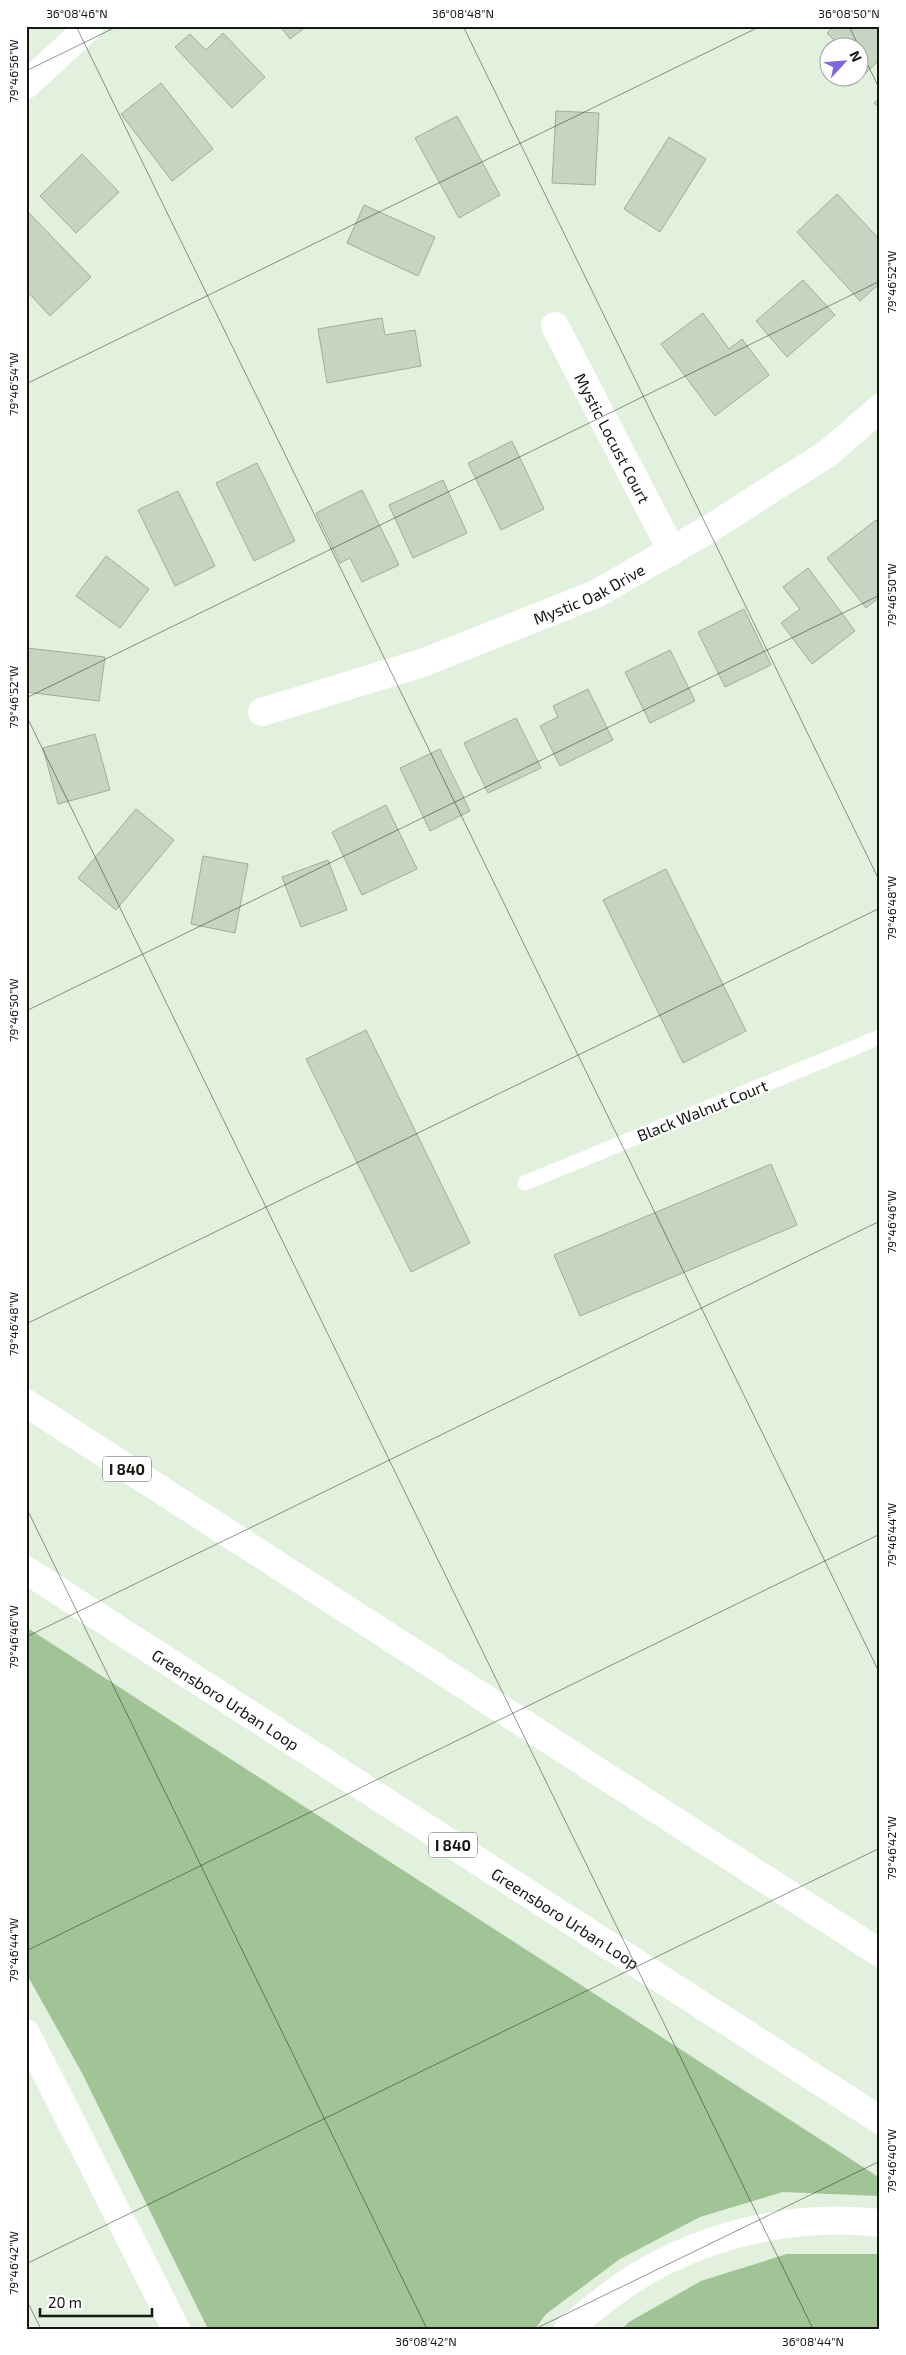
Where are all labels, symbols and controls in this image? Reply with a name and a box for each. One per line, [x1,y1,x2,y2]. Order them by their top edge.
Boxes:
text: 36°08'46"N [46,6,108,20]
text: 36°08'48"N [432,6,494,20]
text: 36°08'50"N [818,6,880,20]
north arrow [818,38,868,88]
text: 79°46'56"W [6,39,20,103]
text: N [846,48,866,64]
text: 79°46'52"W [884,251,898,313]
text: 79°46'54"W [6,352,20,416]
street label: Mystic Locust Court [571,369,655,506]
street label: Mystic Oak Drive [530,559,648,628]
text: 79°46'50"W [884,563,898,627]
text: 79°46'52"W [6,666,20,728]
text: 79°46'48"W [884,876,898,940]
text: 79°46'50"W [6,978,20,1042]
street label: Black Walnut Court [634,1075,770,1145]
text: 79°46'46"W [884,1190,898,1254]
text: 79°46'48"W [6,1292,20,1356]
road number: I 840 [103,1456,151,1482]
text: 79°46'44"W [884,1503,898,1567]
text: 79°46'46"W [6,1605,20,1669]
street label: Greensboro Urban Loop [149,1644,303,1753]
text: 79°46'42"W [884,1816,898,1880]
road number: I 840 [429,1832,477,1858]
street label: Greensboro Urban Loop [488,1863,643,1972]
text: 79°46'44"W [6,1918,20,1982]
text: 79°46'40"W [884,2129,898,2193]
text: 79°46'42"W [6,2231,20,2295]
scale bar [40,2285,152,2317]
text: 20 m [48,2293,82,2311]
text: 36°08'42"N [395,2334,457,2348]
text: 36°08'44"N [782,2334,844,2348]

